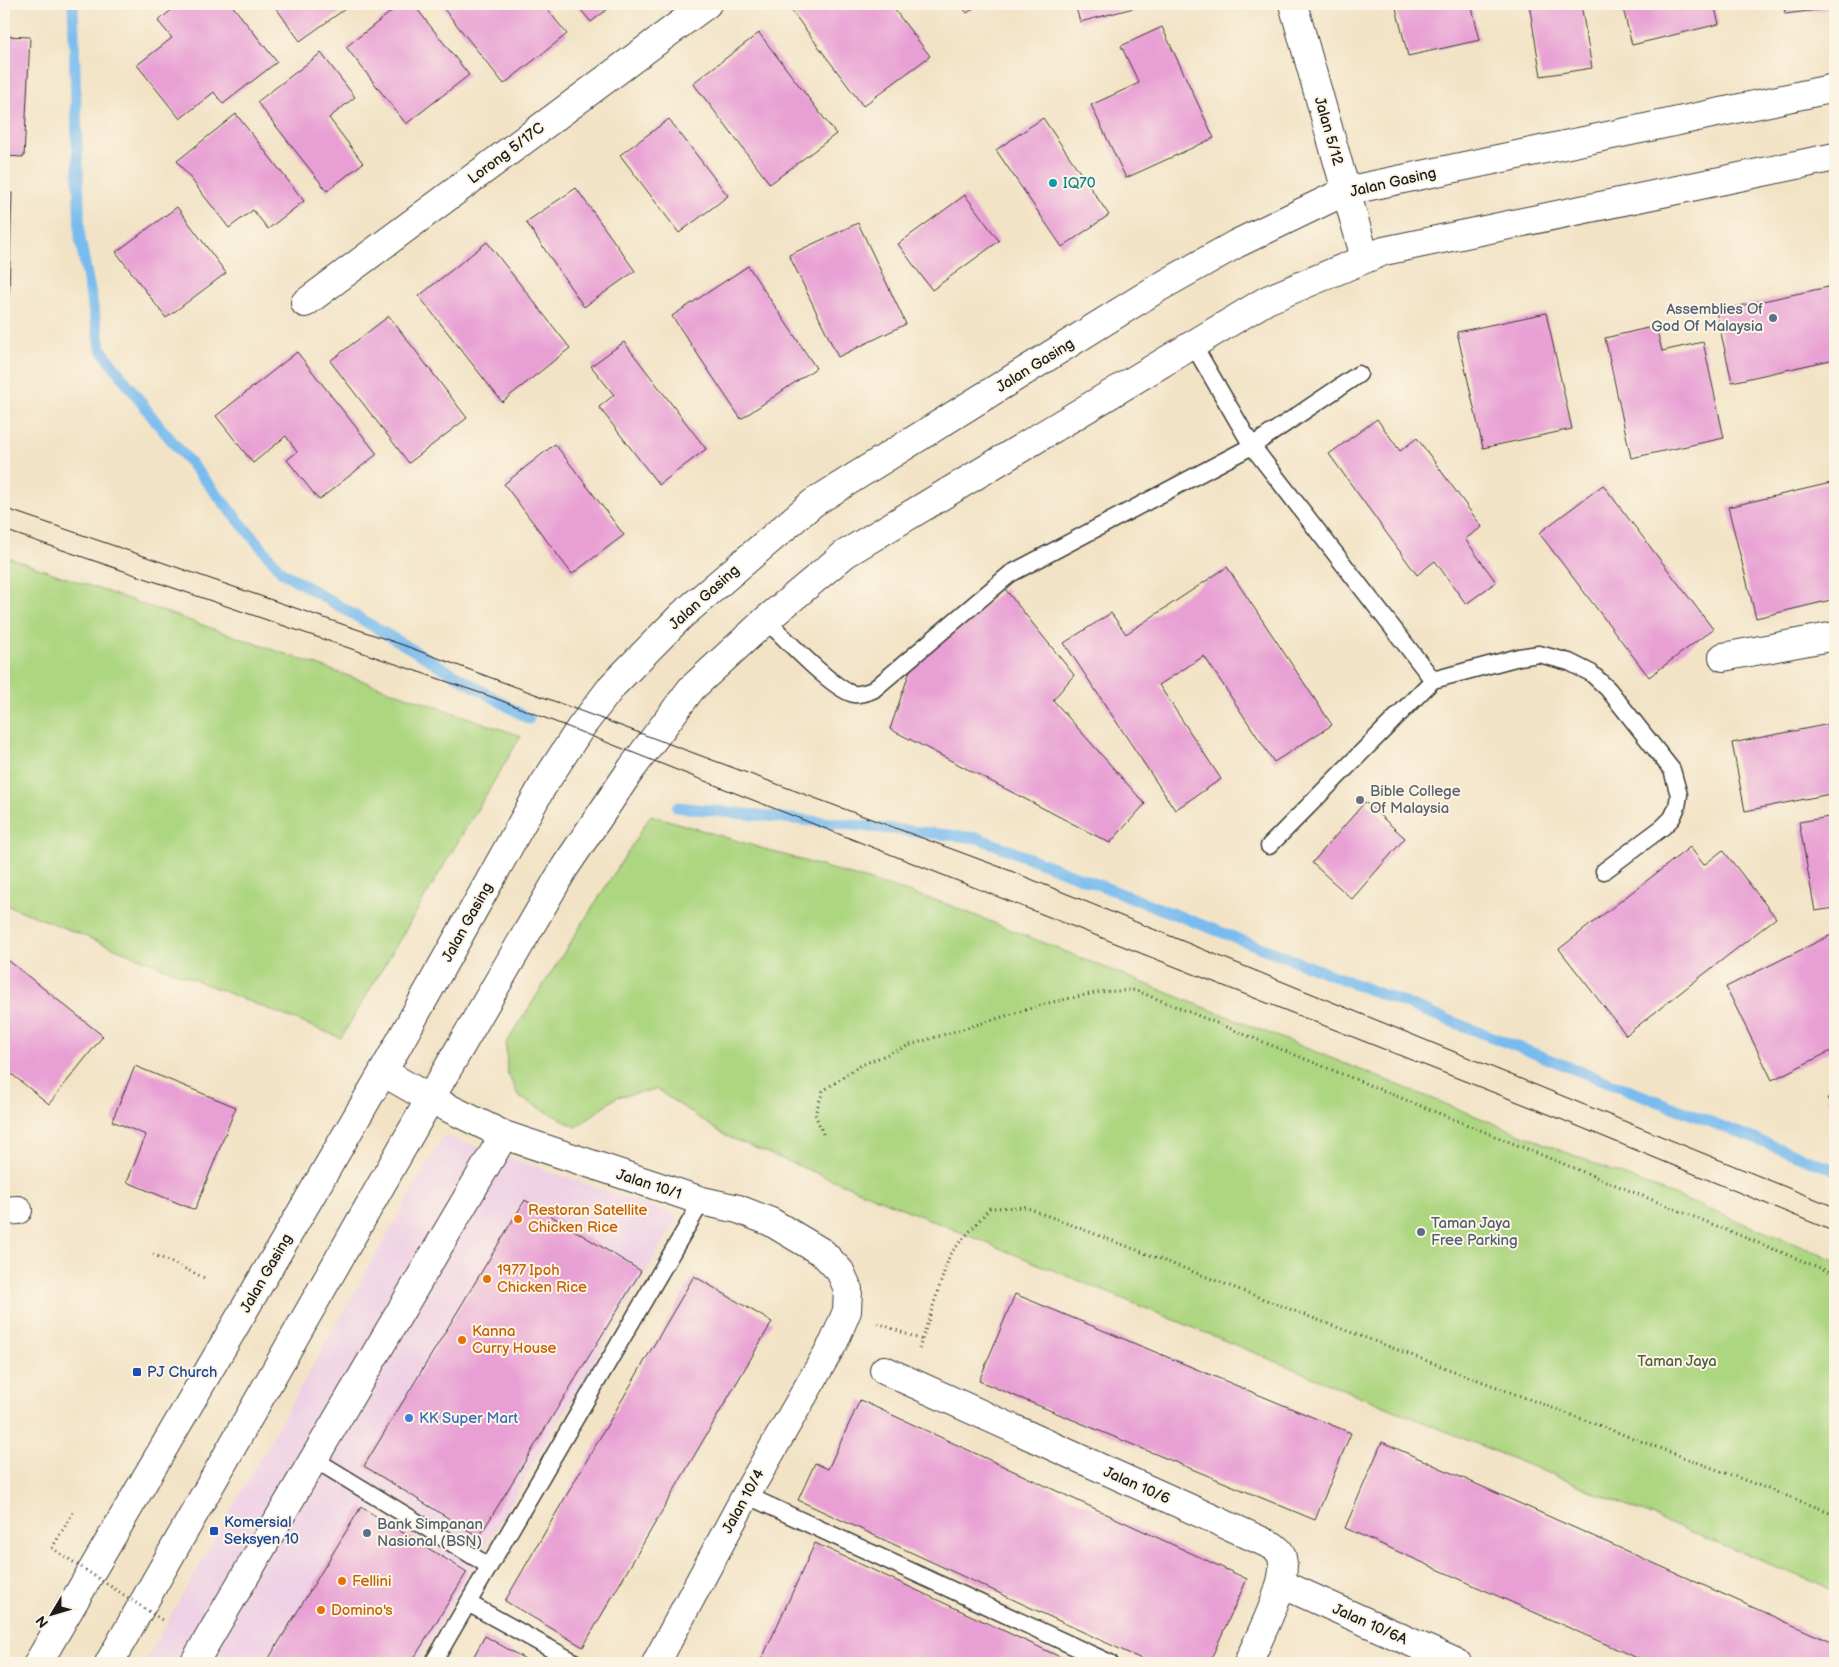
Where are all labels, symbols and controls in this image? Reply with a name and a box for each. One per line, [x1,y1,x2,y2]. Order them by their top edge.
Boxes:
street label: Jalan 5/12 [1310,95,1347,168]
street label: Lorong 5/17C [464,118,549,188]
street label: Jalan Gasing [1348,163,1438,202]
place label: IQ70 [1063,174,1096,193]
marker: IQ70 [1047,177,1059,189]
place label: Assemblies Of God Of Malaysia [1651,300,1763,336]
marker: Assemblies Of God Of Malaysia [1767,312,1779,324]
street label: Jalan Gasing [993,334,1078,397]
street label: Jalan Gasing [665,561,743,634]
place label: Bible College Of Malaysia [1370,782,1461,818]
marker: Bible College Of Malaysia [1354,794,1366,806]
street label: Jalan Gasing [438,879,497,965]
street label: Jalan 10/1 [614,1165,684,1204]
place label: Restoran Satellite Chicken Rice [528,1201,647,1237]
marker: Restoran Satellite Chicken Rice [512,1213,524,1225]
place label: Taman Jaya Free Parking [1431,1214,1518,1250]
marker: Taman Jaya Free Parking [1415,1226,1427,1238]
street label: Jalan Gasing [236,1230,297,1316]
place label: 1977 Ipoh Chicken Rice [497,1261,587,1297]
marker: 1977 Ipoh Chicken Rice [481,1273,493,1285]
place label: Kanna Curry House [472,1322,557,1358]
marker: Kanna Curry House [456,1334,468,1346]
park label: Taman Jaya [1637,1352,1717,1371]
place label: PJ Church [147,1363,217,1382]
marker: PJ Church [131,1366,143,1378]
place label: KK Super Mart [419,1409,519,1428]
marker: KK Super Mart [403,1412,415,1424]
street label: Jalan 10/6 [1101,1462,1173,1509]
street label: Jalan 10/4 [718,1466,769,1537]
place label: Komersial Seksyen 10 [224,1513,299,1549]
place label: Bank Simpanan Nasional (BSN) [377,1515,483,1551]
marker: Komersial Seksyen 10 [208,1525,220,1537]
marker: Bank Simpanan Nasional (BSN) [361,1527,373,1539]
place label: Fellini [352,1572,392,1591]
marker: Fellini [336,1575,348,1587]
north arrow [28,1590,78,1640]
street label: Jalan 10/6A [1329,1600,1411,1650]
place label: Domino's [331,1601,393,1620]
marker: Domino's [315,1604,327,1616]
text: N [32,1612,52,1631]

